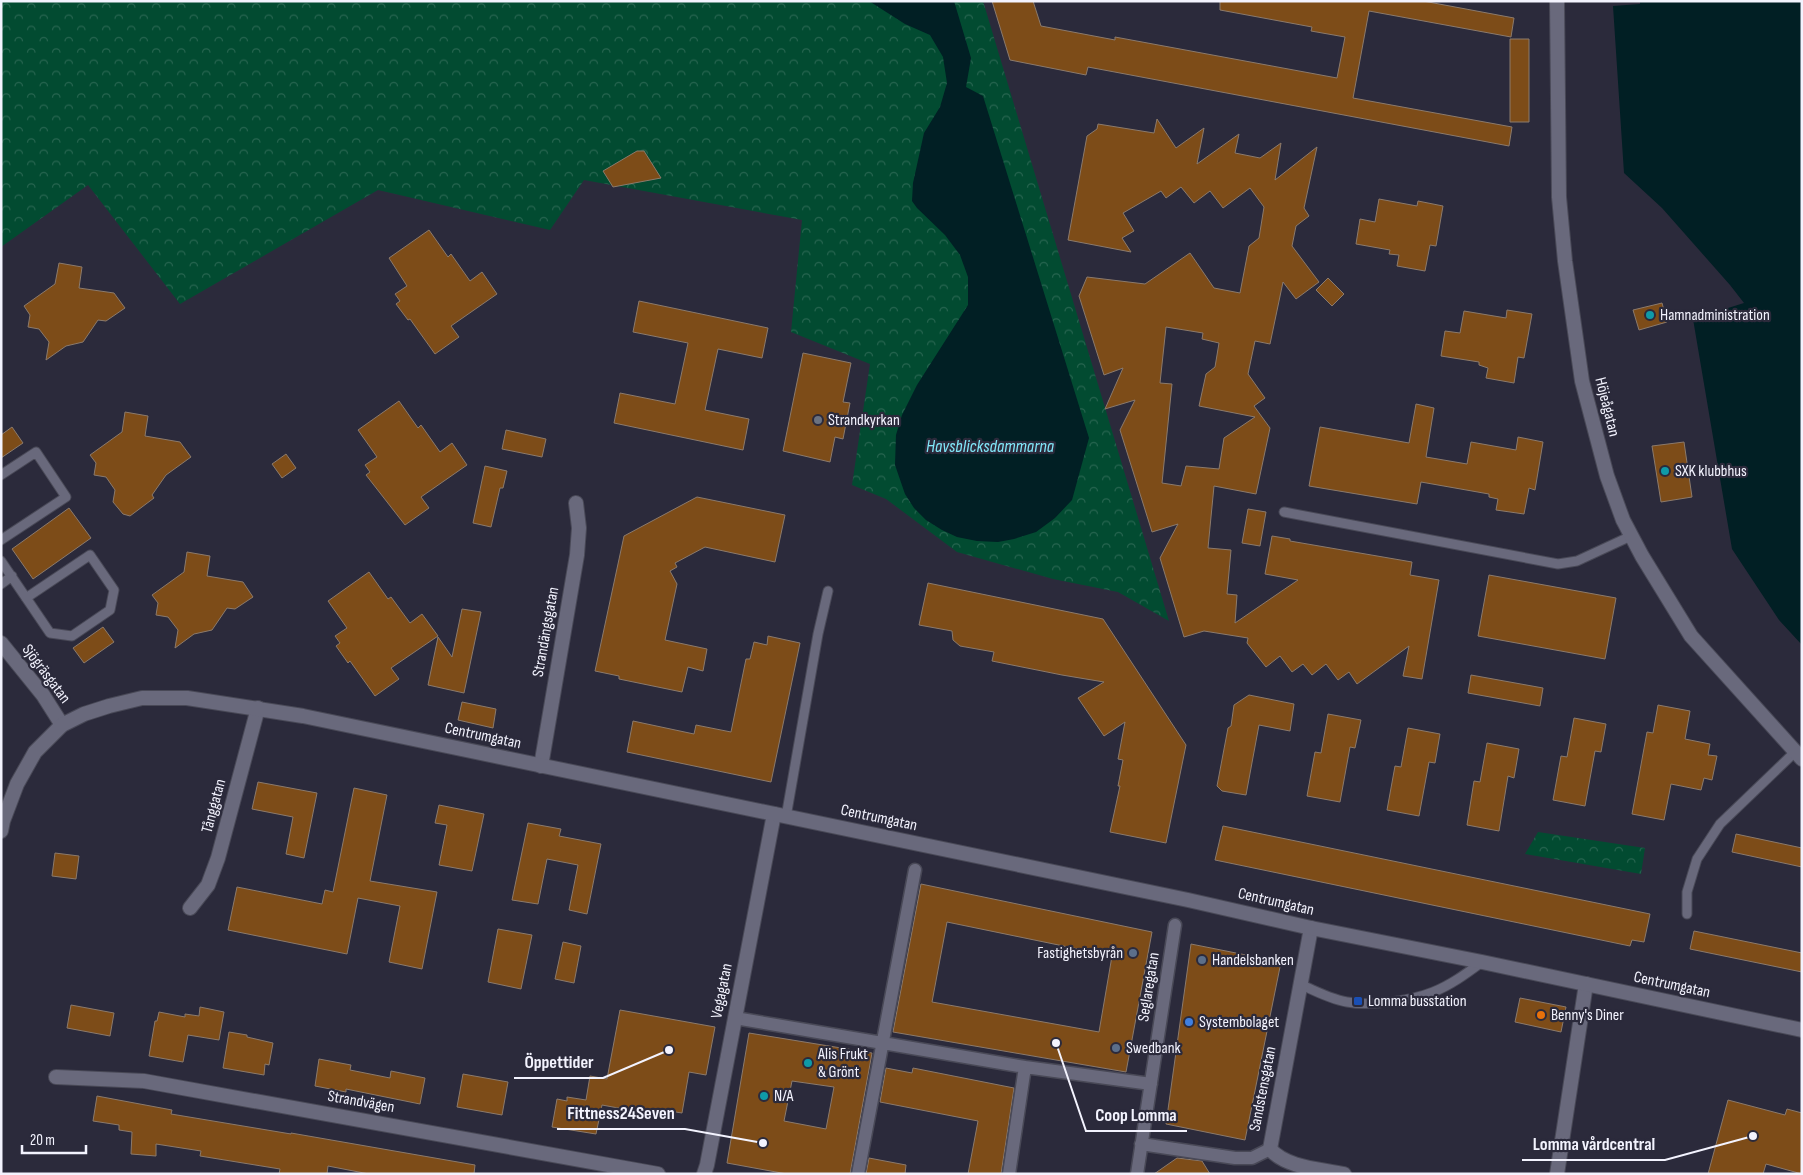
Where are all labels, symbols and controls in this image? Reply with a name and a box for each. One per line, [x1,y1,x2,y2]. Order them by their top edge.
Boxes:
place label: Hamnadministration [1660,306,1770,325]
marker: Hamnadministration [1644,309,1656,321]
street label: Höjeågatan [1590,375,1624,439]
place label: Strandkyrkan [828,411,900,430]
marker: Strandkyrkan [812,414,824,426]
water label: Havsblicksdammarna [926,436,1055,457]
place label: SXK klubbhus [1675,462,1747,481]
marker: SXK klubbhus [1659,465,1671,477]
street label: Strandängsgatan [529,586,563,678]
street label: Sjögräsgatan [18,641,74,707]
street label: Centrumgatan [443,719,523,753]
street label: Tånggatan [198,777,230,835]
street label: Centrumgatan [839,801,919,835]
street label: Centrumgatan [1236,884,1316,920]
place label: Fastighetsbyrån [1037,944,1123,963]
marker: Fastighetsbyrån [1127,947,1139,959]
street label: Seglaregatan [1134,951,1164,1023]
place label: Handelsbanken [1212,951,1294,970]
marker: Handelsbanken [1196,954,1208,966]
street label: Vegagatan [707,962,737,1020]
street label: Centrumgatan [1632,968,1712,1002]
place label: Lomma busstation [1368,992,1467,1011]
marker: Lomma busstation [1352,995,1364,1007]
place label: Benny's Diner [1551,1006,1624,1025]
marker: Benny's Diner [1535,1009,1547,1021]
place label: Systembolaget [1199,1013,1279,1032]
marker: Systembolaget [1183,1016,1195,1028]
place label: Swedbank [1126,1039,1181,1058]
marker: Swedbank [1110,1042,1122,1054]
callout: Öppettider [514,1045,603,1078]
place label: Alis Frukt & Grönt [817,1045,868,1082]
street label: Sandstensgatan [1245,1045,1281,1133]
text: Öppettider [524,1052,594,1073]
marker: Alis Frukt & Grönt [802,1057,814,1069]
street label: Strandvägen [326,1087,396,1117]
place label: N/A [774,1087,794,1106]
marker: N/A [758,1090,770,1102]
callout: Fittness24Seven [557,1096,685,1129]
callout: Coop Lomma [1086,1098,1187,1131]
text: Fittness24Seven [567,1103,675,1124]
text: Coop Lomma [1095,1105,1177,1126]
scale bar [22,1122,86,1154]
callout: Lomma vårdcentral [1522,1127,1665,1160]
text: 20 m [30,1131,55,1150]
text: Lomma vårdcentral [1533,1134,1655,1155]

